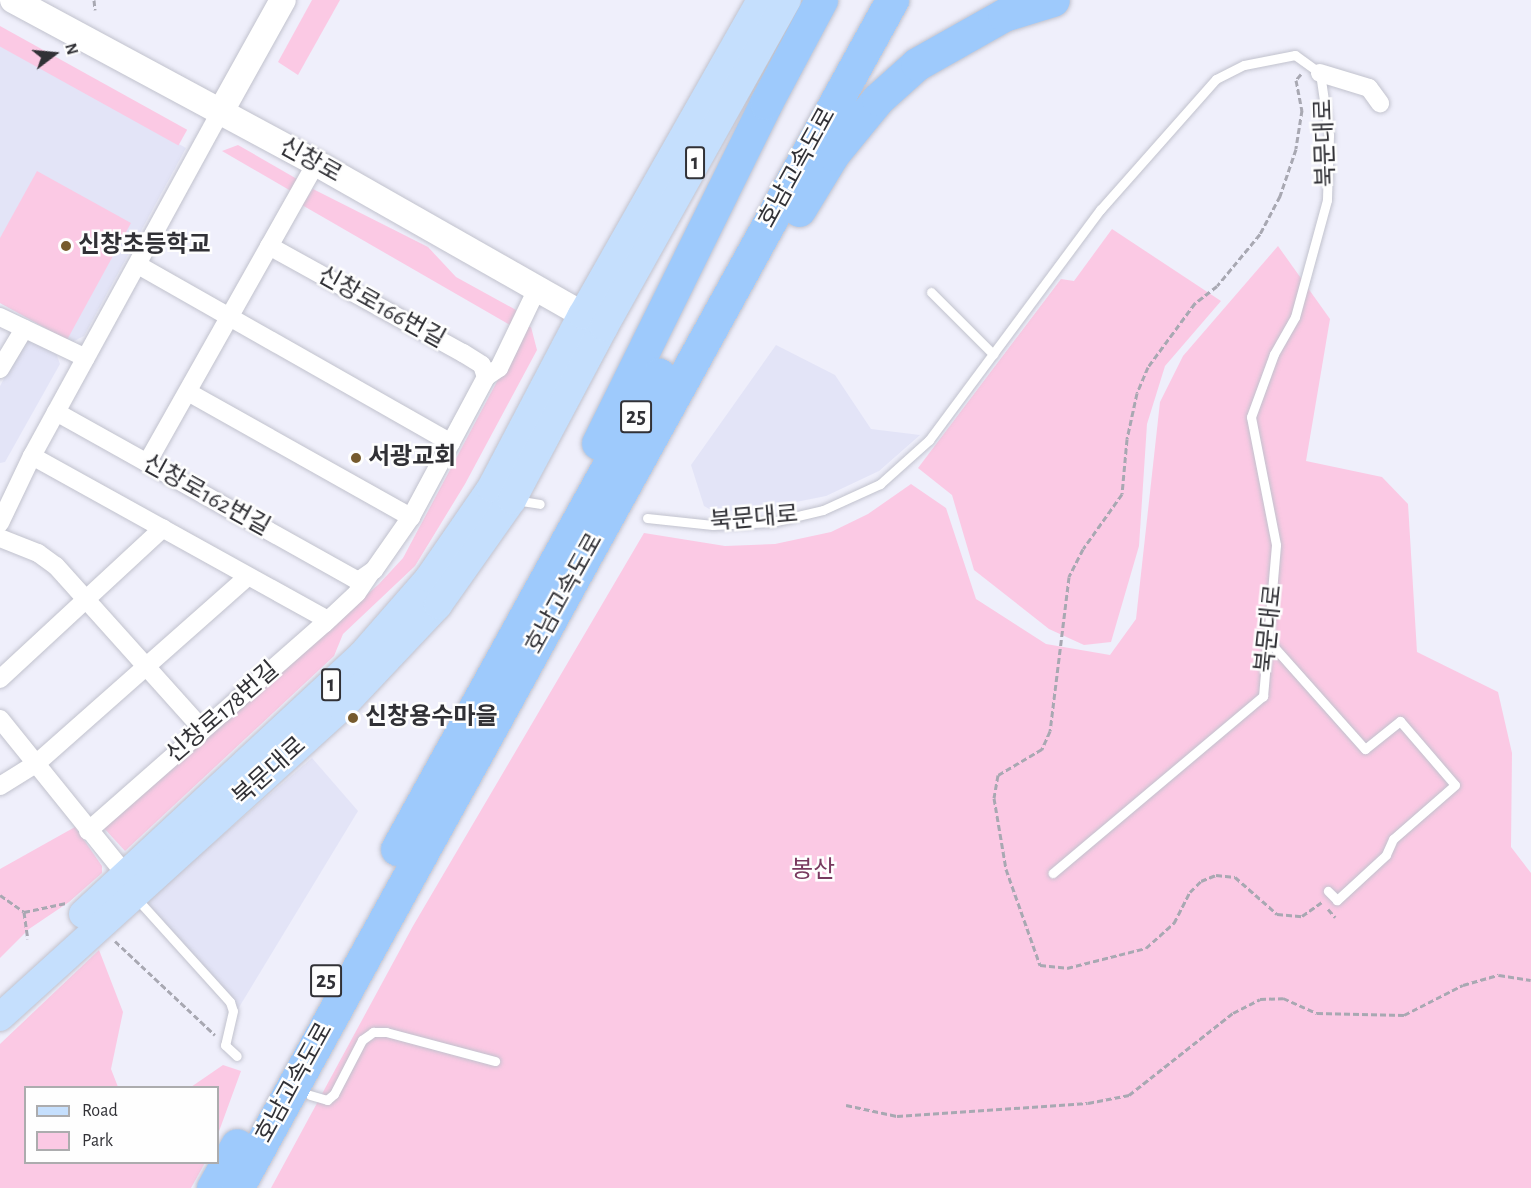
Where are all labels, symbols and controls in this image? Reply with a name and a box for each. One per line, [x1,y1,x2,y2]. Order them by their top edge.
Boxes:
north arrow [24,24,84,84]
text: N [62,41,81,57]
street label: 북문대로 [1310,98,1342,188]
street label: 호남고속도로 [753,103,843,233]
street label: 신창로 [274,132,346,190]
road number: 1 [684,144,706,182]
place label: 신창초등학교 [78,232,210,260]
marker: 신창초등학교 [59,239,73,253]
street label: 신창로166번길 [312,261,450,355]
road number: 25 [620,398,652,436]
place label: 서광교회 [368,444,456,472]
street label: 신창로162번길 [137,449,275,543]
marker: 서광교회 [349,451,363,465]
street label: 북문대로 [709,501,799,537]
street label: 호남고속도로 [520,529,610,659]
street label: 북문대로 [1251,584,1289,674]
street label: 신창로178번길 [161,656,285,770]
road number: 1 [320,666,342,704]
place label: 신창용수마을 [365,704,497,732]
marker: 신창용수마을 [346,711,360,725]
street label: 북문대로 [228,732,312,812]
park label: 봉산 [791,857,835,885]
road number: 25 [310,962,342,1000]
street label: 호남고속도로 [250,1018,340,1148]
legend [24,1086,219,1164]
text: Road [82,1102,118,1120]
text: Park [82,1132,113,1150]

